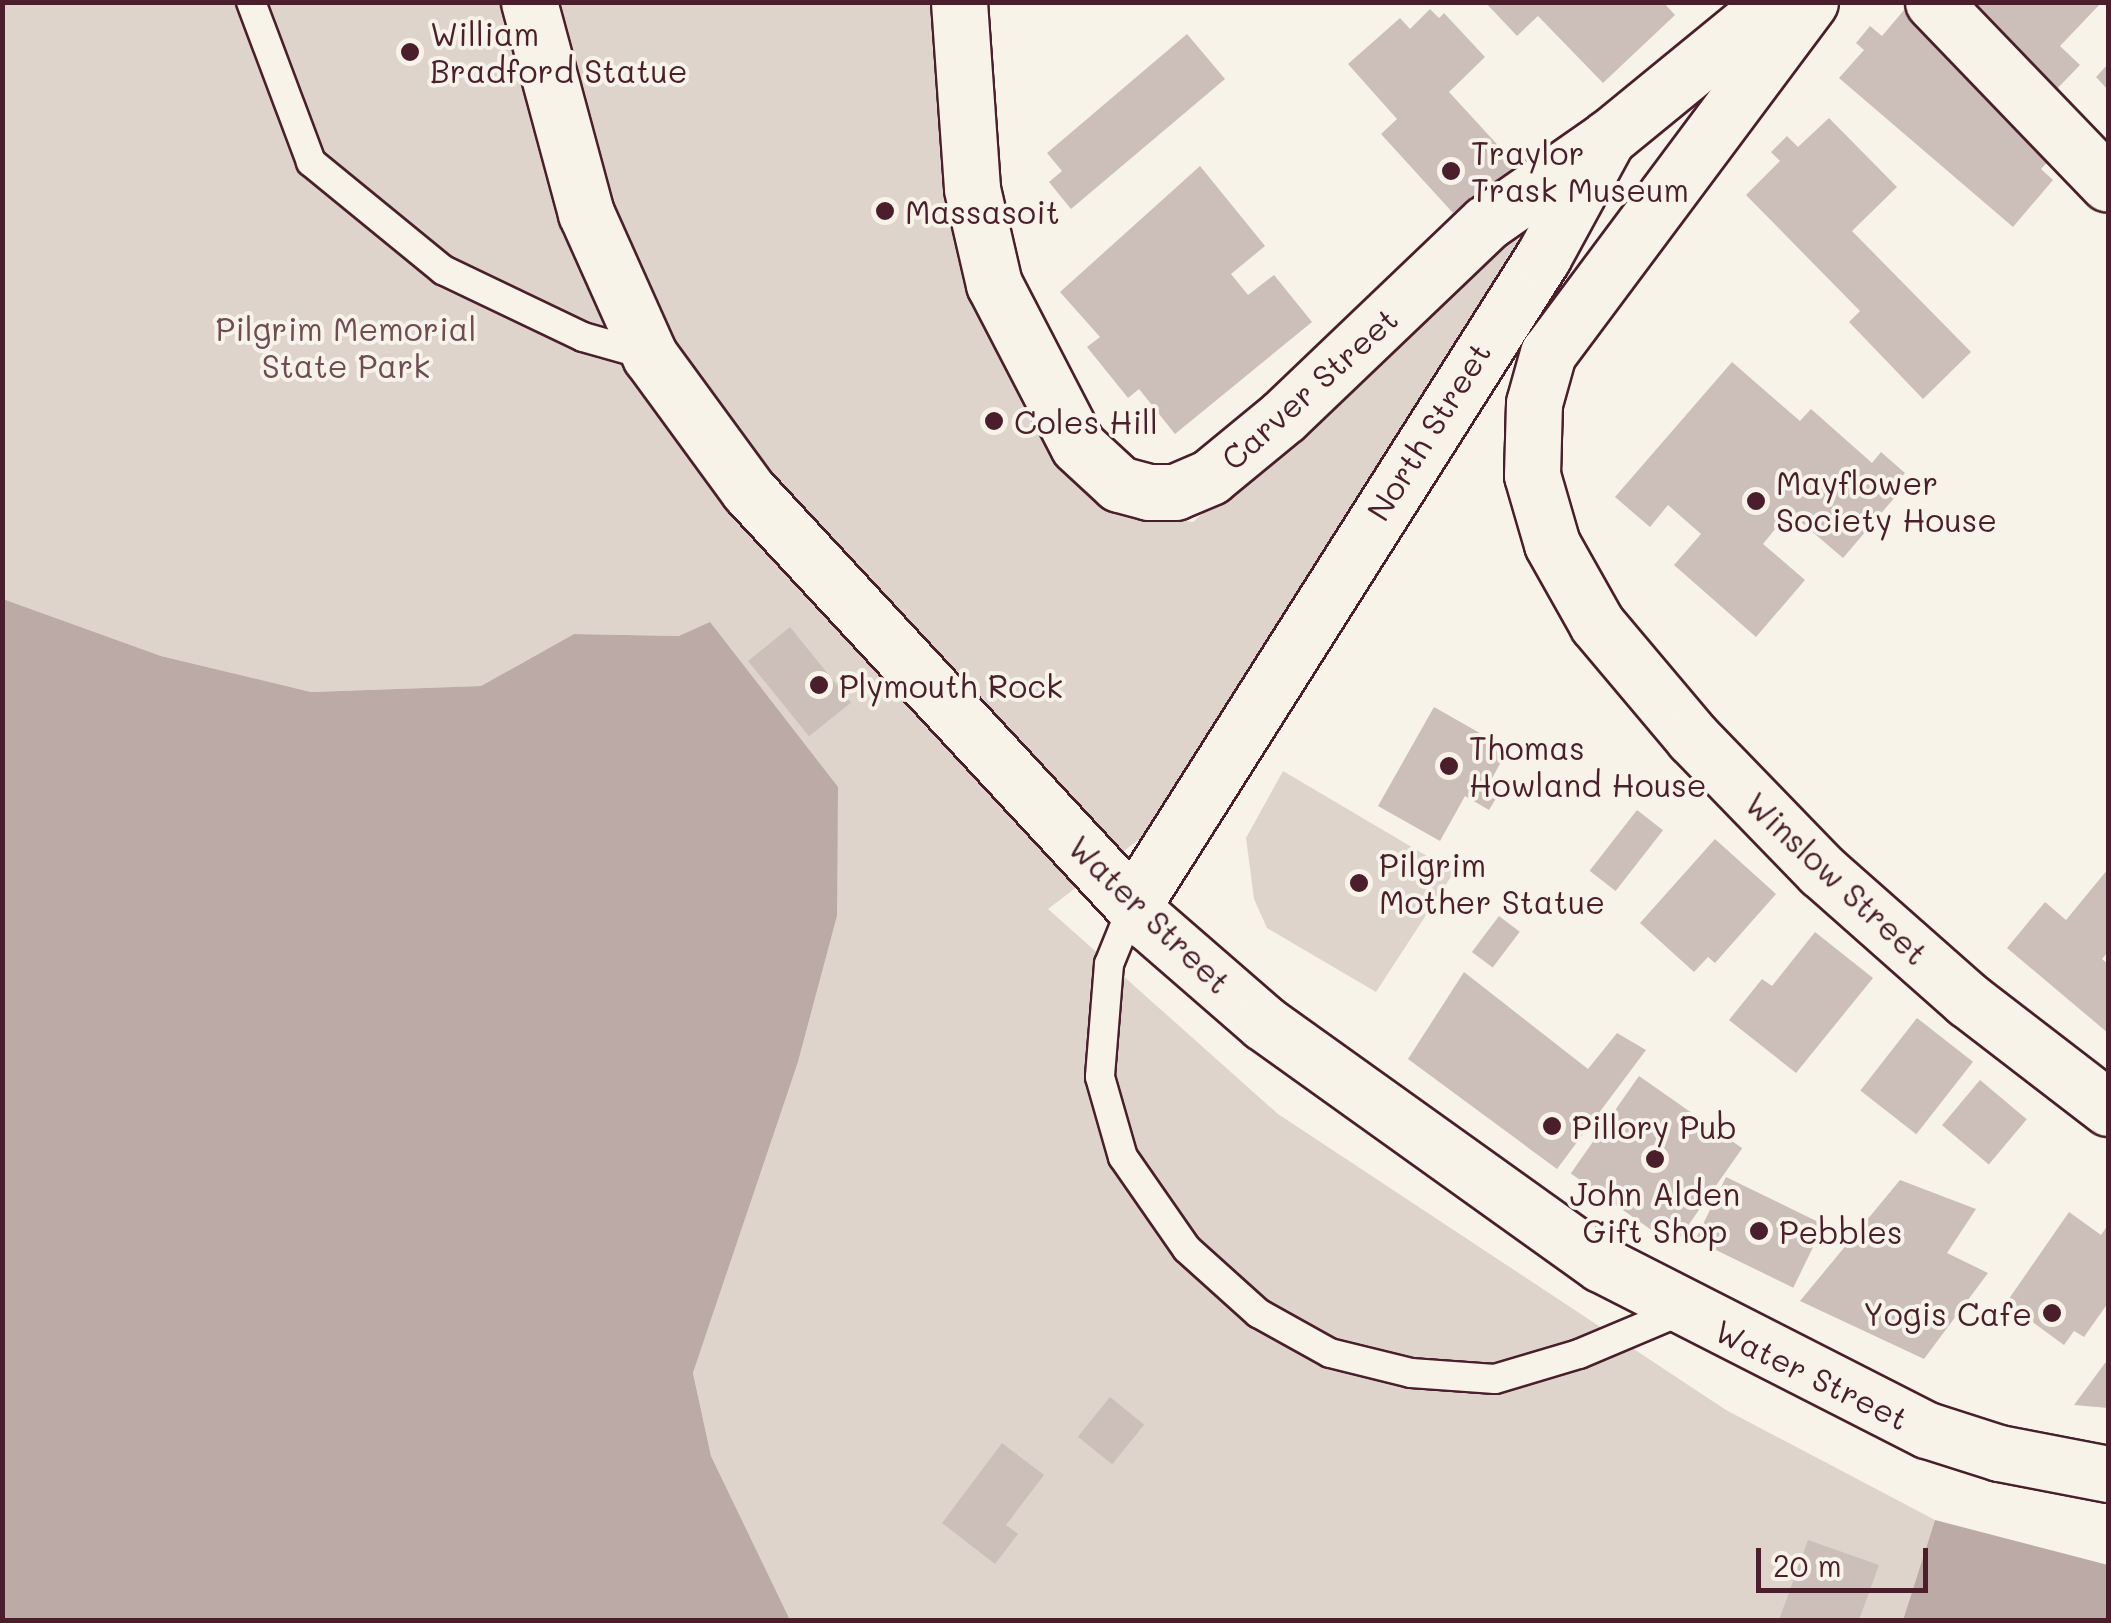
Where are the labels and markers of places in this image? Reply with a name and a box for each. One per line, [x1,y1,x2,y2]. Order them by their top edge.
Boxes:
place label: William Bradford Statue [430,15,688,90]
marker: William Bradford Statue [399,41,421,63]
place label: Traylor Trask Museum [1471,134,1689,209]
marker: Traylor Trask Museum [1440,160,1462,182]
place label: Massasoit [905,192,1060,230]
marker: Massasoit [874,200,896,222]
place label: Coles Hill [1014,402,1158,440]
marker: Coles Hill [983,410,1005,432]
place label: Mayflower Society House [1776,464,1997,539]
marker: Mayflower Society House [1745,490,1767,512]
place label: Plymouth Rock [839,666,1063,704]
marker: Plymouth Rock [808,674,830,696]
place label: Thomas Howland House [1469,729,1707,804]
marker: Thomas Howland House [1438,755,1460,777]
place label: Pilgrim Mother Statue [1379,846,1605,921]
marker: Pilgrim Mother Statue [1348,872,1370,894]
place label: Pillory Pub [1572,1107,1737,1145]
marker: Pillory Pub [1541,1115,1563,1137]
marker: John Alden Gift Shop [1644,1148,1666,1170]
place label: John Alden Gift Shop [1570,1175,1740,1250]
place label: Pebbles [1779,1212,1903,1250]
marker: Pebbles [1748,1220,1770,1242]
place label: Yogis Cafe [1863,1294,2032,1332]
marker: Yogis Cafe [2041,1302,2063,1324]

